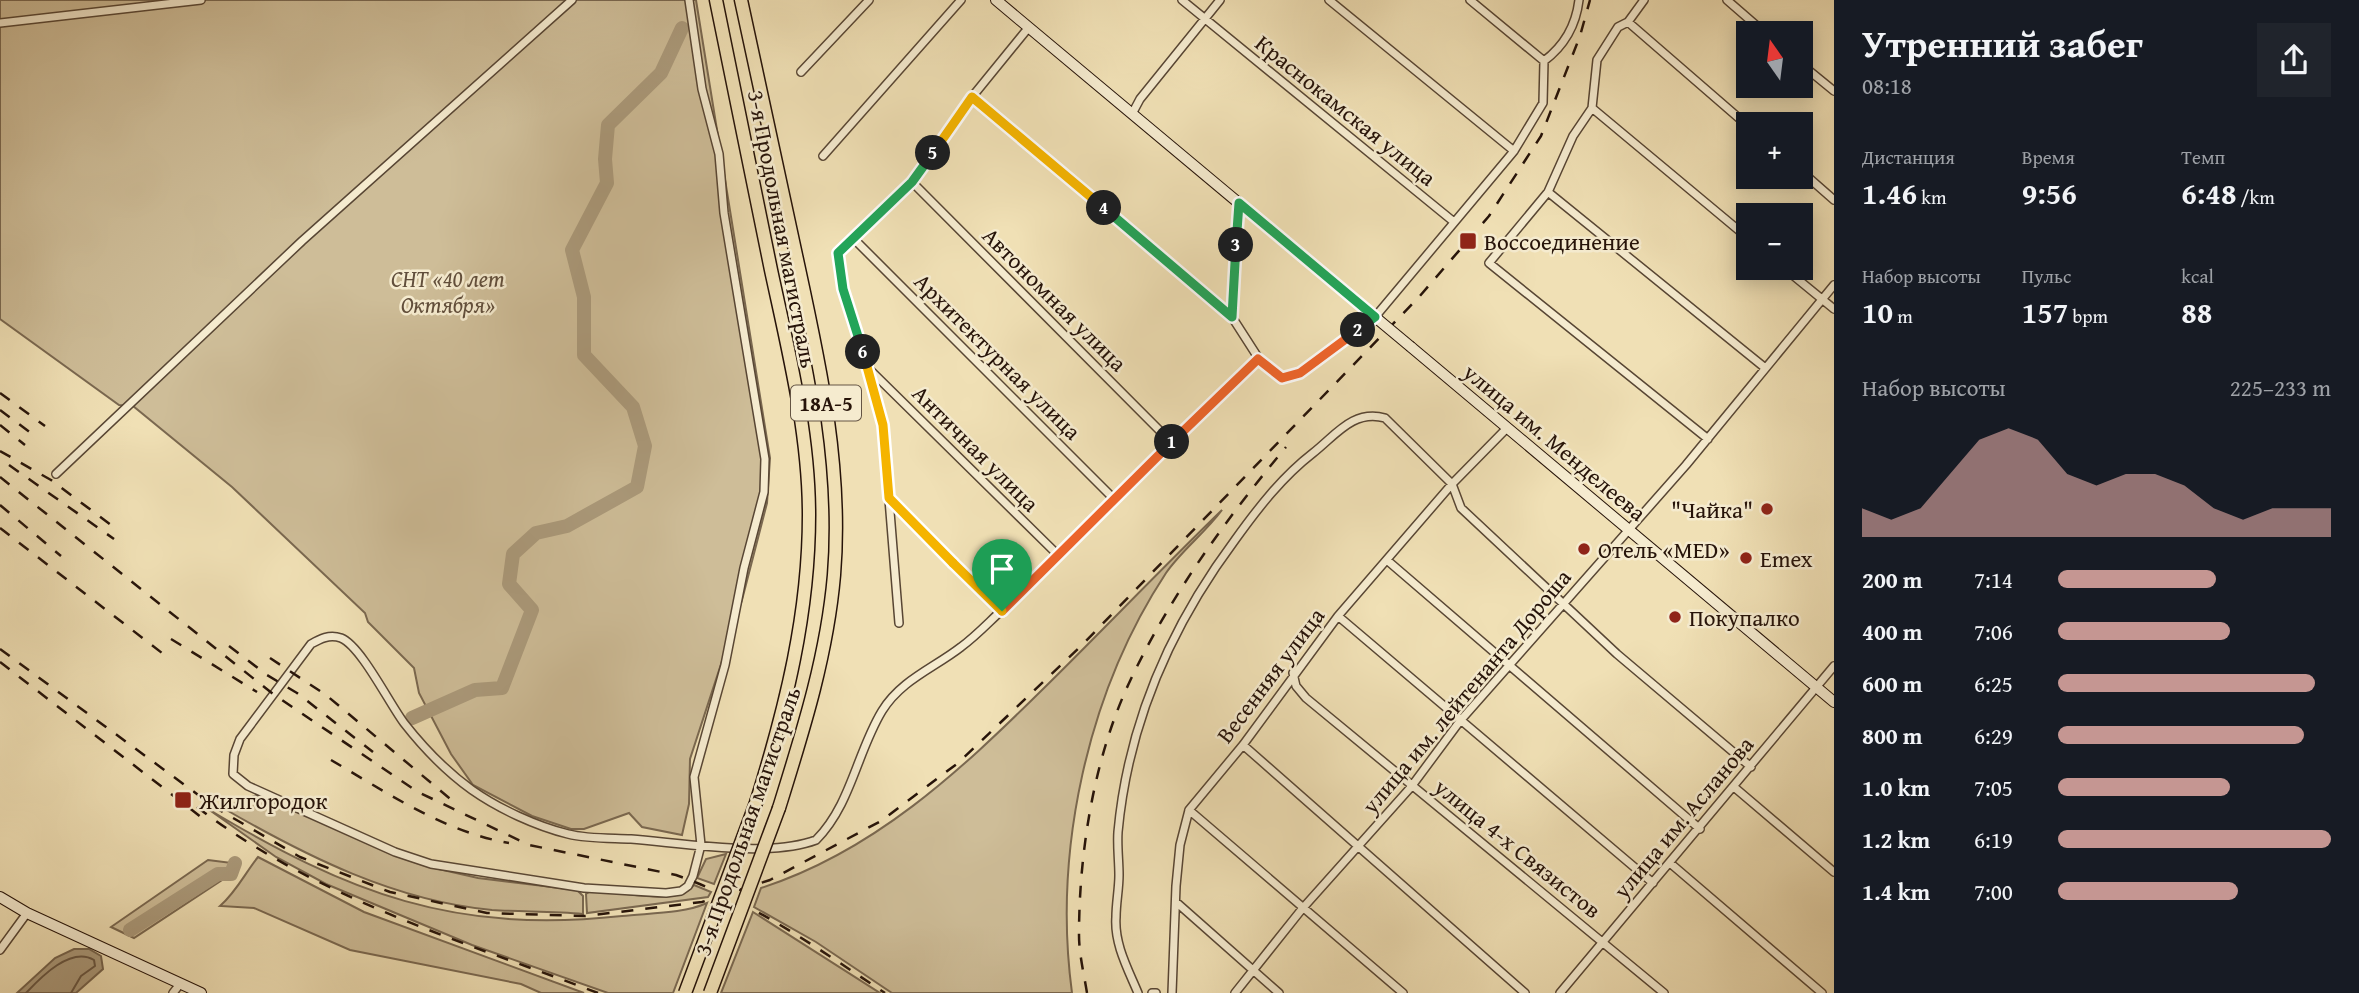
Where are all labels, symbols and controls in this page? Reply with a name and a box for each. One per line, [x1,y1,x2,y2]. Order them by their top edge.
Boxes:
text: Утренний забег [1862,15,2143,71]
north arrow [1736,21,1813,98]
map controls [1736,21,1813,280]
button: share [2257,23,2331,97]
street label: Краснокамская улица [1249,27,1444,193]
text: 08:18 [1862,69,1912,102]
street label: 3-я Продольная магистраль [740,87,826,371]
button: + [1736,112,1813,189]
pin: 5 [916,136,950,170]
text: 5 [928,138,937,166]
text: Дистанция [1862,143,1955,171]
text: Время [2022,143,2075,171]
text: Темп [2181,143,2225,171]
text: 1.46 [1862,171,1917,215]
text: 9:56 [2022,171,2077,215]
text: 6:48 [2181,171,2236,215]
text: km [1917,183,1946,211]
text: /km [2236,183,2275,211]
pin: 4 [1086,190,1122,226]
text: 4 [1099,193,1108,221]
button: − [1736,203,1813,280]
street label: Автономная улица [975,219,1135,379]
place label: Воссоединение [1484,225,1640,258]
pin: 3 [1218,228,1254,262]
text: 3 [1231,230,1240,258]
marker: Воссоединение [1458,231,1478,251]
park label: СНТ «40 лет Октября» [391,262,505,321]
text: Набор высоты [1862,262,1981,290]
text: Пульс [2022,262,2071,290]
text: kcal [2181,262,2214,290]
street label: Архитектурная улица [907,265,1089,447]
text: 10 [1862,290,1893,334]
text: 157 [2022,290,2068,334]
text: 88 [2181,290,2212,334]
text: m [1893,302,1913,330]
text: bpm [2068,302,2108,330]
pin: 2 [1340,312,1376,348]
text: 2 [1353,315,1362,343]
pin: 6 [846,334,880,370]
text: 6 [858,337,867,365]
street label: улица им. Менделеева [1456,355,1654,529]
text: Набор высоты [1862,371,2006,404]
text: 225–233 m [2230,371,2331,404]
street label: Античная улица [905,377,1047,519]
road number: 18А-5 [791,386,861,420]
pin: 1 [1154,424,1190,460]
text: 1 [1167,427,1176,455]
place label: "Чайка" [1671,493,1753,526]
marker: "Чайка" [1759,501,1775,517]
place label: Отель «MED» [1598,533,1730,566]
pin [972,539,1032,611]
marker: Отель «MED» [1576,541,1592,557]
place label: Emex [1760,542,1813,575]
icon: arrive [983,550,1021,588]
marker: Emex [1738,550,1754,566]
street label: улица им. лейтенанта Дороша [1353,561,1579,821]
text: 200 m [1862,563,1923,596]
text: 7:14 [1974,563,2013,596]
street label: Весенняя улица [1208,600,1332,750]
place label: Покупалко [1689,601,1800,634]
marker: Покупалко [1667,609,1683,625]
text: 400 m [1862,615,1923,648]
text: 7:06 [1974,615,2013,648]
text: 600 m [1862,667,1923,700]
text: 6:25 [1974,667,2013,700]
street label: 3-я Продольная магистраль [685,682,809,960]
text: 800 m [1862,719,1923,752]
text: 6:29 [1974,719,2013,752]
street label: улица им. Асланова [1605,729,1761,906]
street label: улица 4-х Связистов [1427,770,1609,926]
text: 1.0 km [1862,771,1930,804]
text: 7:05 [1974,771,2013,804]
place label: Жилгородок [198,784,328,817]
marker: Жилгородок [173,790,193,810]
text: 1.2 km [1862,823,1930,856]
text: 6:19 [1974,823,2013,856]
text: 1.4 km [1862,875,1930,908]
text: 7:00 [1974,875,2013,908]

